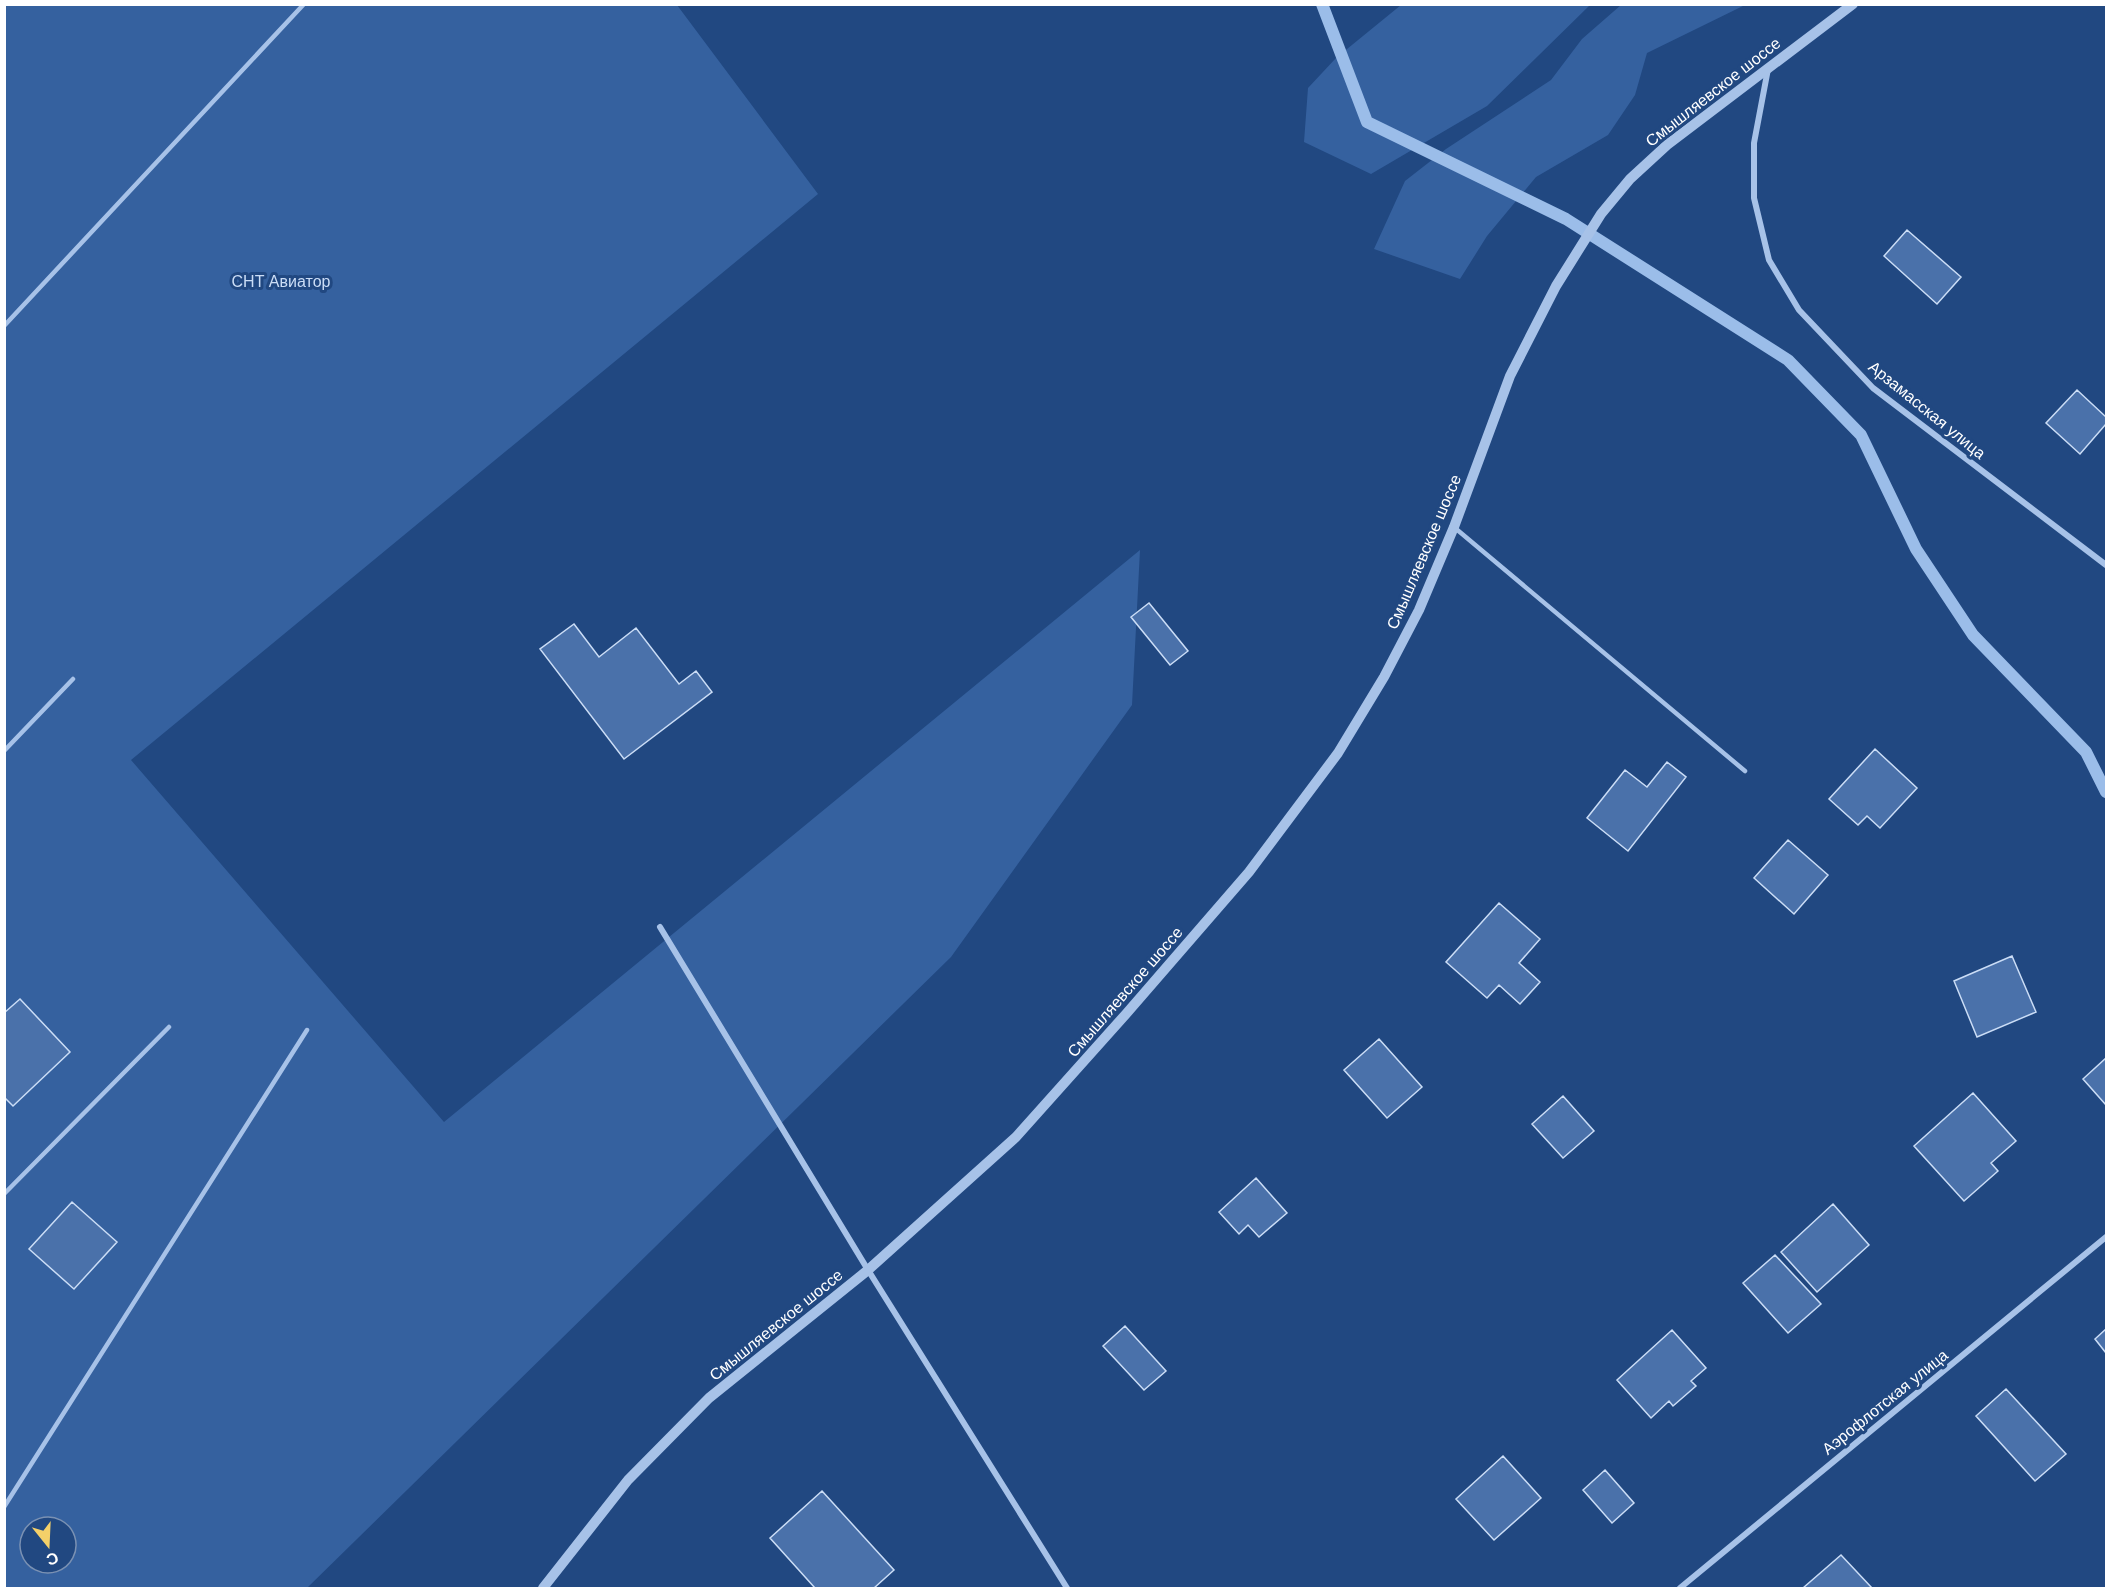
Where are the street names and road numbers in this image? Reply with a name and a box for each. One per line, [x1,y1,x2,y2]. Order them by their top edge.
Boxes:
street label: Смышляевское шоссе [1642,34,1784,150]
street label: Арзамасская улица [1865,358,1989,462]
street label: Смышляевское шоссе [1384,472,1464,632]
street label: Смышляевское шоссе [1064,924,1186,1060]
street label: Смышляевское шоссе [706,1266,846,1384]
street label: Аэрофлотская улица [1819,1346,1951,1458]

